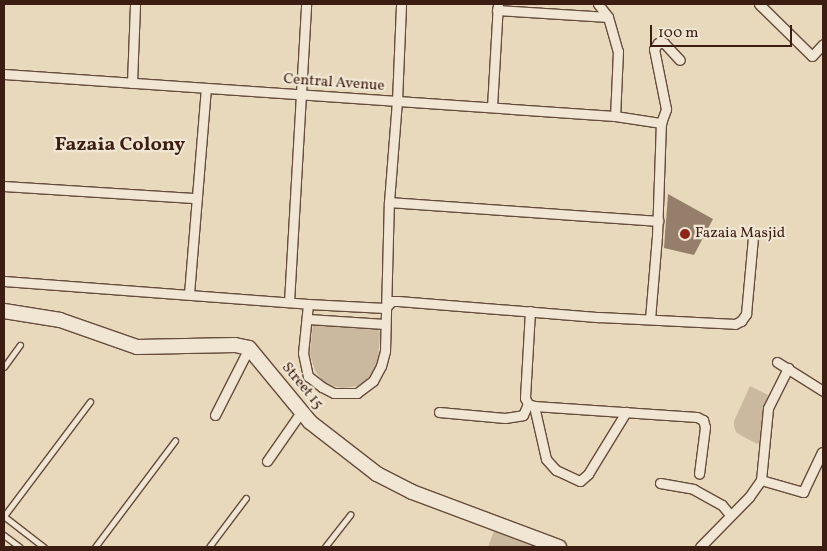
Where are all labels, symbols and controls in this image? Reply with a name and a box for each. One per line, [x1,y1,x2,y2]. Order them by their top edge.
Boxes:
scale bar [652,15,794,47]
text: 100 m [658,23,698,44]
street label: Central Avenue [283,70,385,96]
district label: Fazaia Colony [55,133,185,157]
place label: Fazaia Masjid [695,225,785,243]
marker: Fazaia Masjid [679,228,691,240]
street label: Street 15 [277,359,327,413]

